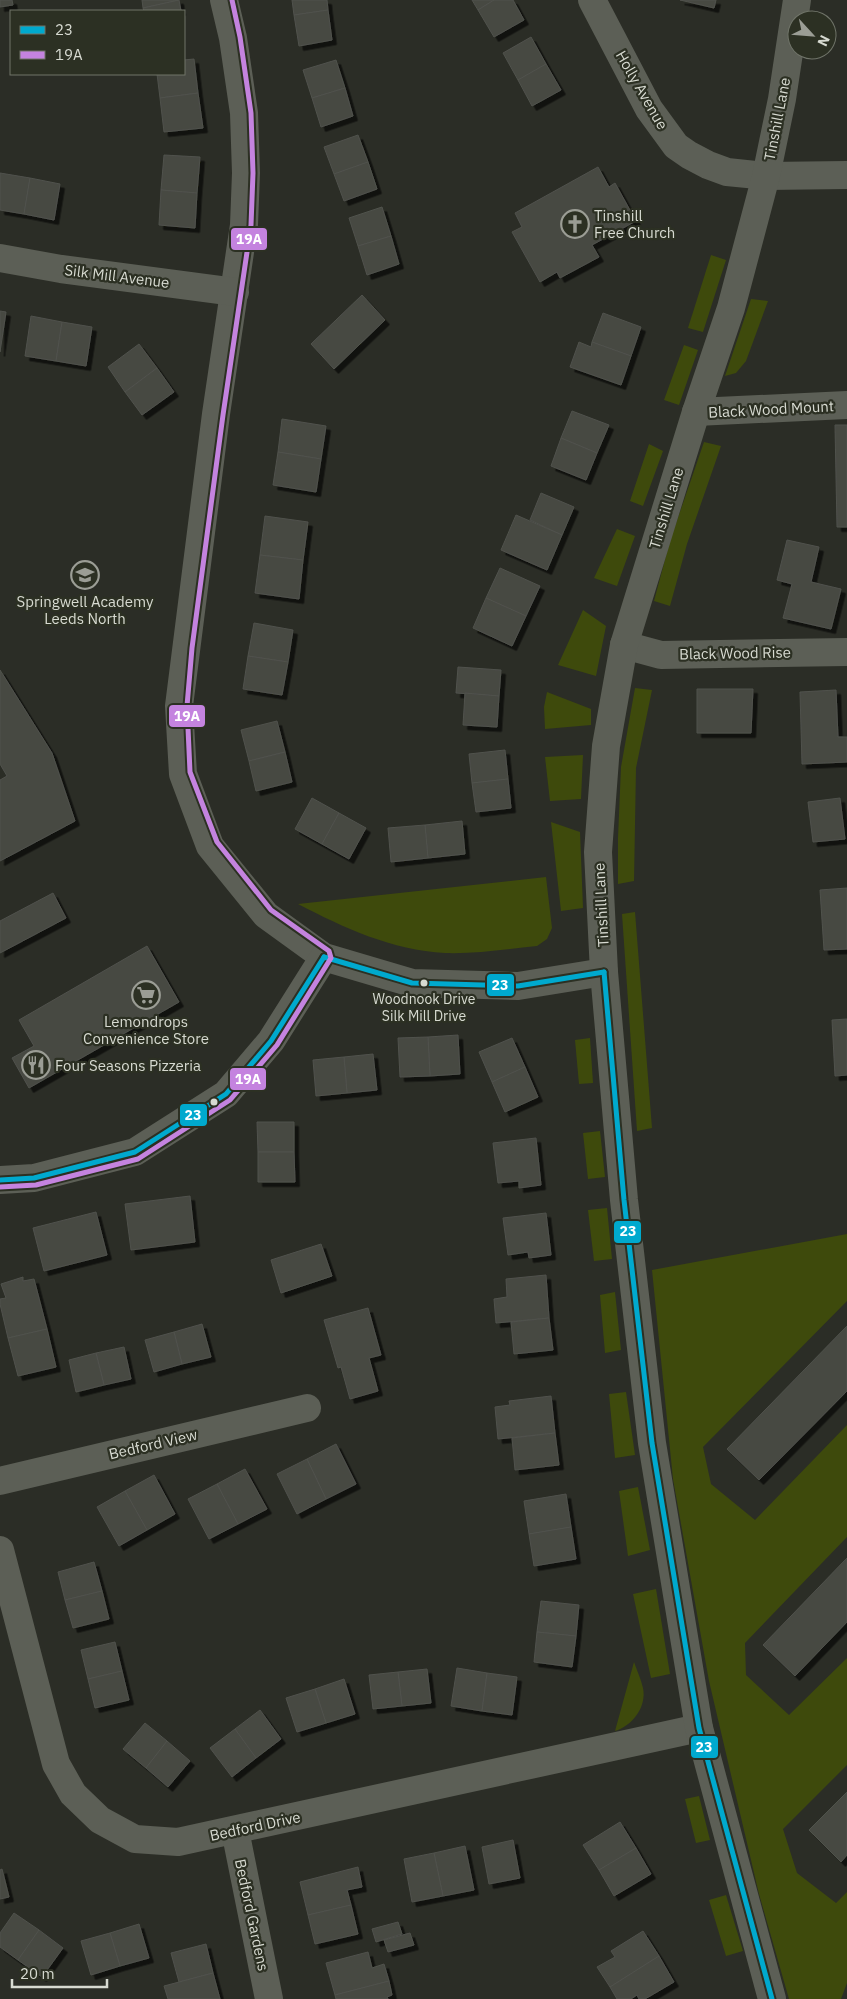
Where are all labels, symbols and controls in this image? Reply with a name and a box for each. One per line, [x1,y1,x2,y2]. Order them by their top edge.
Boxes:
legend [10,10,185,75]
north arrow [787,10,837,60]
text: 23 [55,20,73,39]
text: N [813,32,834,49]
text: 19A [55,45,83,64]
street label: Holly Avenue [612,47,672,133]
street label: Tinshill Lane [760,76,794,162]
place label: Tinshill Free Church [594,206,675,242]
church icon: Tinshill Free Church [560,209,590,239]
line badge: 19A [230,227,268,251]
text: 19A [236,230,263,248]
street label: Silk Mill Avenue [63,260,171,292]
street label: Black Wood Mount [708,396,834,422]
street label: Tinshill Lane [645,465,687,551]
school or university icon: Springwell Academy Leeds North [70,560,100,590]
place label: Springwell Academy Leeds North [16,592,154,628]
street label: Black Wood Rise [679,643,791,663]
line badge: 19A [168,704,206,728]
text: 19A [174,707,201,725]
street label: Tinshill Lane [589,862,613,948]
line badge: 23 [486,973,515,997]
text: 23 [492,976,508,994]
marker: Woodnook Drive Silk Mill Drive [419,978,429,988]
supermarket icon: Lemondrops Convenience Store [131,980,161,1010]
place label: Woodnook Drive Silk Mill Drive [373,990,476,1025]
place label: Lemondrops Convenience Store [83,1012,209,1048]
restaurant icon: Four Seasons Pizzeria [21,1050,51,1080]
place label: Four Seasons Pizzeria [55,1056,201,1075]
line badge: 19A [229,1067,267,1091]
text: 19A [235,1070,262,1088]
unlabelled marker [209,1097,219,1107]
line badge: 23 [179,1103,208,1127]
text: 23 [185,1106,201,1124]
line badge: 23 [613,1220,642,1244]
text: 23 [620,1222,636,1240]
street label: Bedford View [107,1424,200,1463]
line badge: 23 [690,1735,719,1759]
text: 23 [696,1738,712,1756]
street label: Bedford Drive [208,1807,302,1845]
street label: Bedford Gardens [231,1857,273,1973]
scale bar [12,1956,108,1988]
text: 20 m [20,1964,55,1983]

